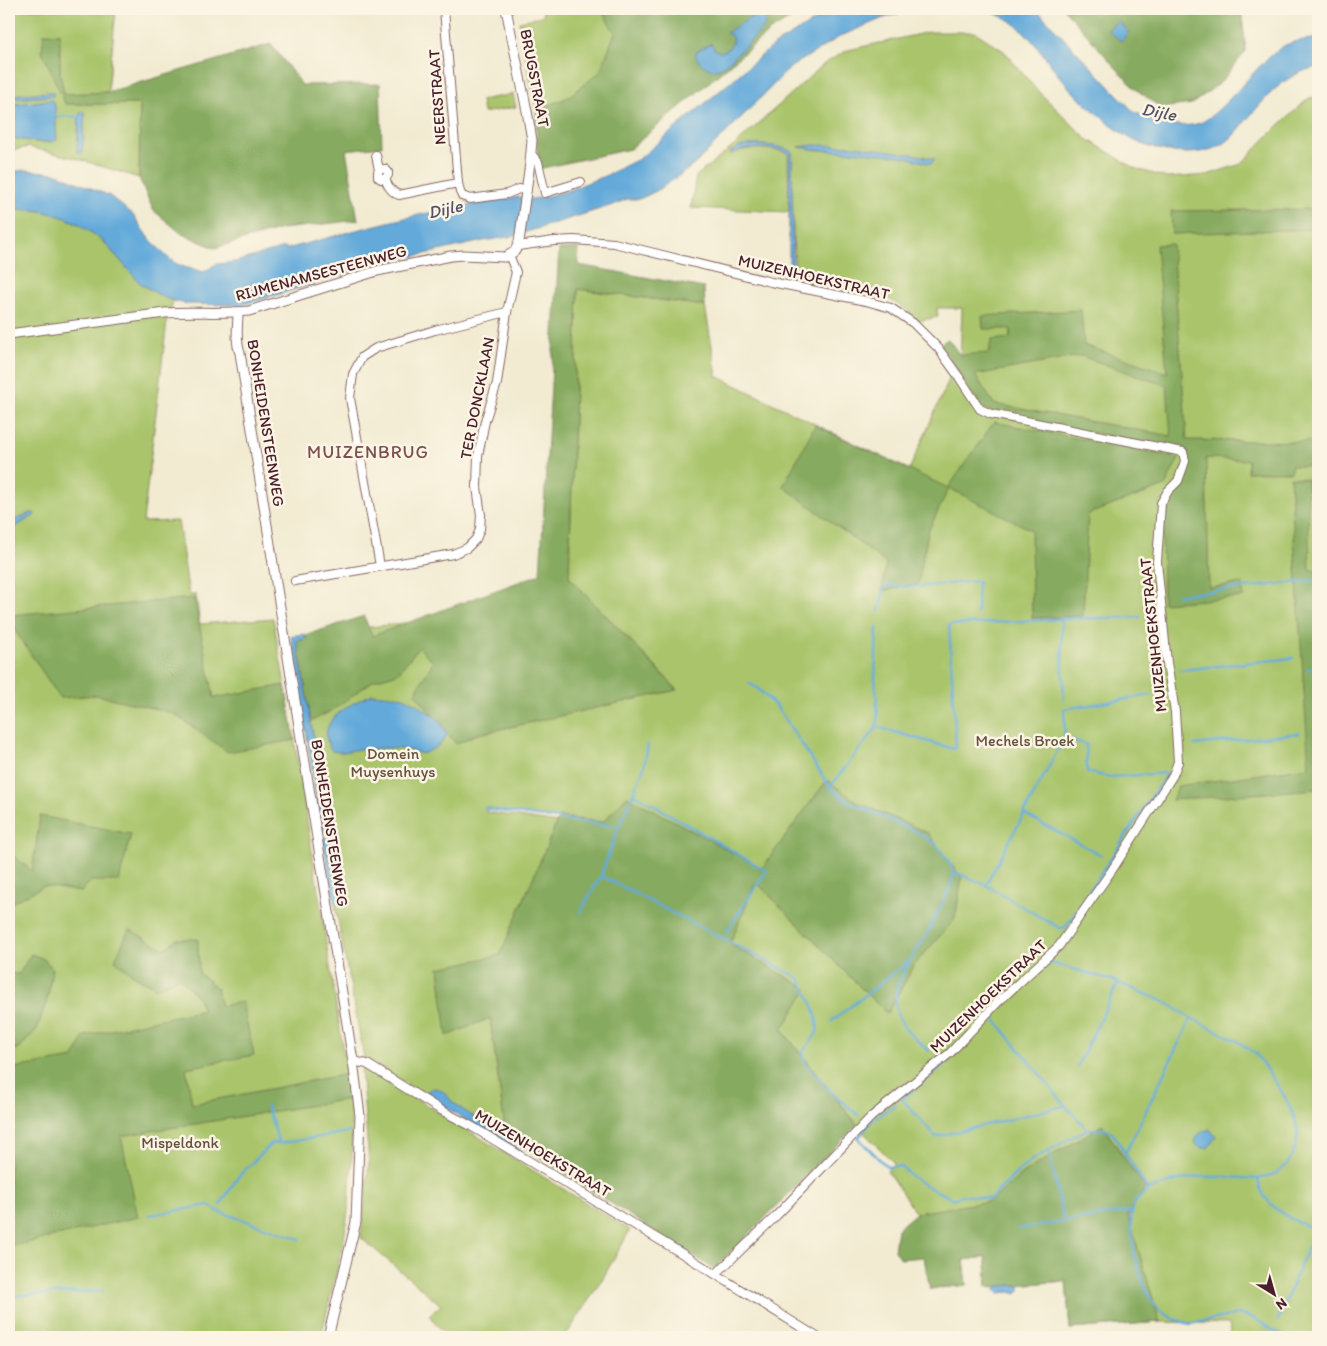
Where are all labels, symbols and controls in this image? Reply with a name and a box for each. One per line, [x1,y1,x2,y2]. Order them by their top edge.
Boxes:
street label: BRUGSTRAAT [516,28,554,129]
street label: NEERSTRAAT [424,49,450,145]
water label: Dijle [1140,98,1180,126]
water label: Dijle [426,194,466,224]
street label: RIJMENAMSESTEENWEG [233,241,409,305]
street label: MUIZENHOEKSTRAAT [736,250,892,304]
street label: TER DONCKLAAN [456,335,498,461]
street label: BONHEIDENSTEENWEG [243,338,289,508]
district label: MUIZENBRUG [307,441,429,463]
street label: MUIZENHOEKSTRAAT [1135,557,1171,713]
park label: Mechels Broek [975,731,1075,750]
street label: BONHEIDENSTEENWEG [307,738,353,908]
park label: Domein Muysenhuys [351,744,435,781]
street label: MUIZENHOEKSTRAAT [926,935,1050,1057]
street label: MUIZENHOEKSTRAAT [472,1105,614,1201]
park label: Mispeldonk [141,1133,220,1152]
north arrow [1250,1268,1300,1318]
text: N [1273,1294,1290,1314]

